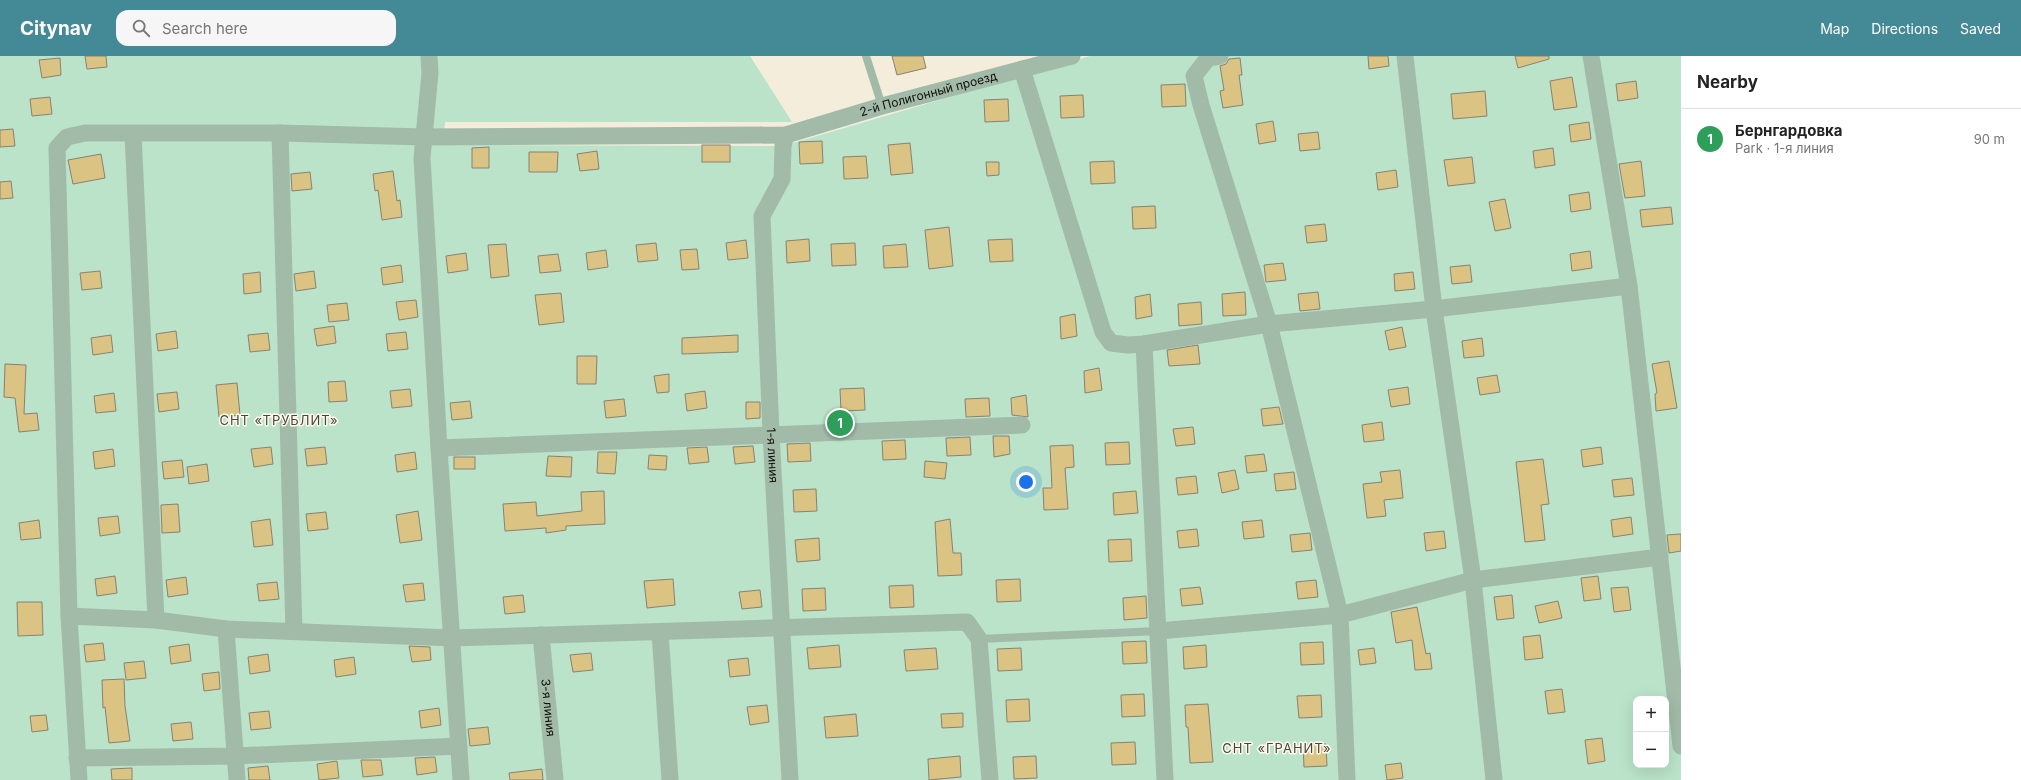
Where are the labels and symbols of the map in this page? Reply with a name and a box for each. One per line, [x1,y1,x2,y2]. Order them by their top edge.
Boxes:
street label: 2-й Полигонный проезд [858,68,999,119]
pin: 1 [827,408,853,438]
district label: СНТ «ТРУБЛИТ» [219,412,339,428]
street label: 1-я линия [764,427,782,483]
your location [1016,472,1036,492]
street label: 3-я линия [538,678,559,737]
district label: СНТ «ГРАНИТ» [1222,740,1332,756]

